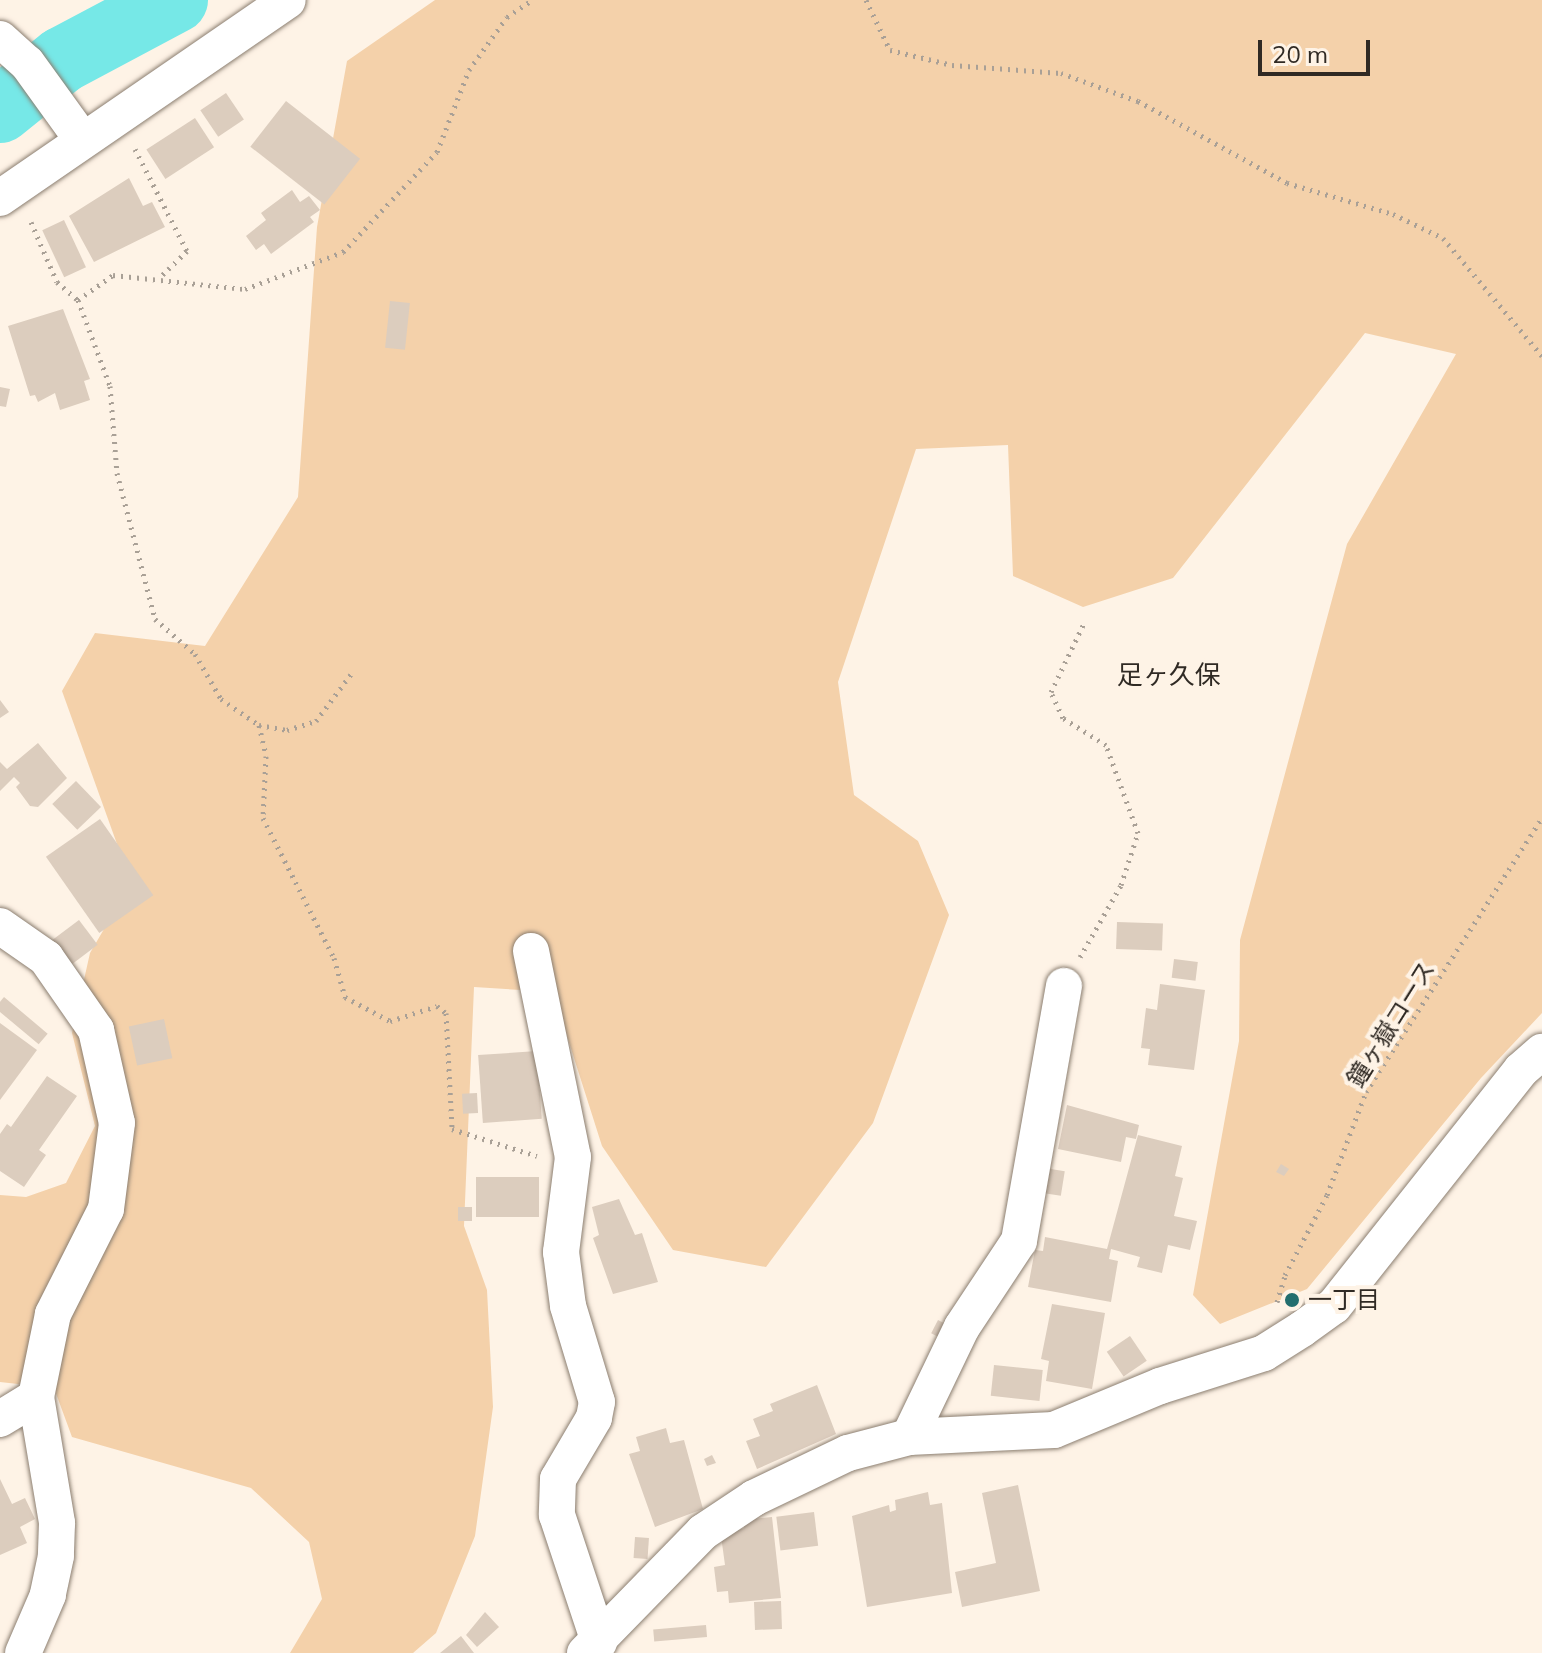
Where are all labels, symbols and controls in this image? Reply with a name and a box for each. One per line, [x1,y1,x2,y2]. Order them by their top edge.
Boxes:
scale bar [1262,24,1374,74]
text: 20 m [1272,39,1328,69]
district label: 足ヶ久保 [1117,659,1221,691]
street label: 鐘ヶ嶽コース [1341,955,1441,1093]
place label: 一丁目 [1308,1286,1380,1314]
marker: 一丁目 [1283,1291,1301,1309]

